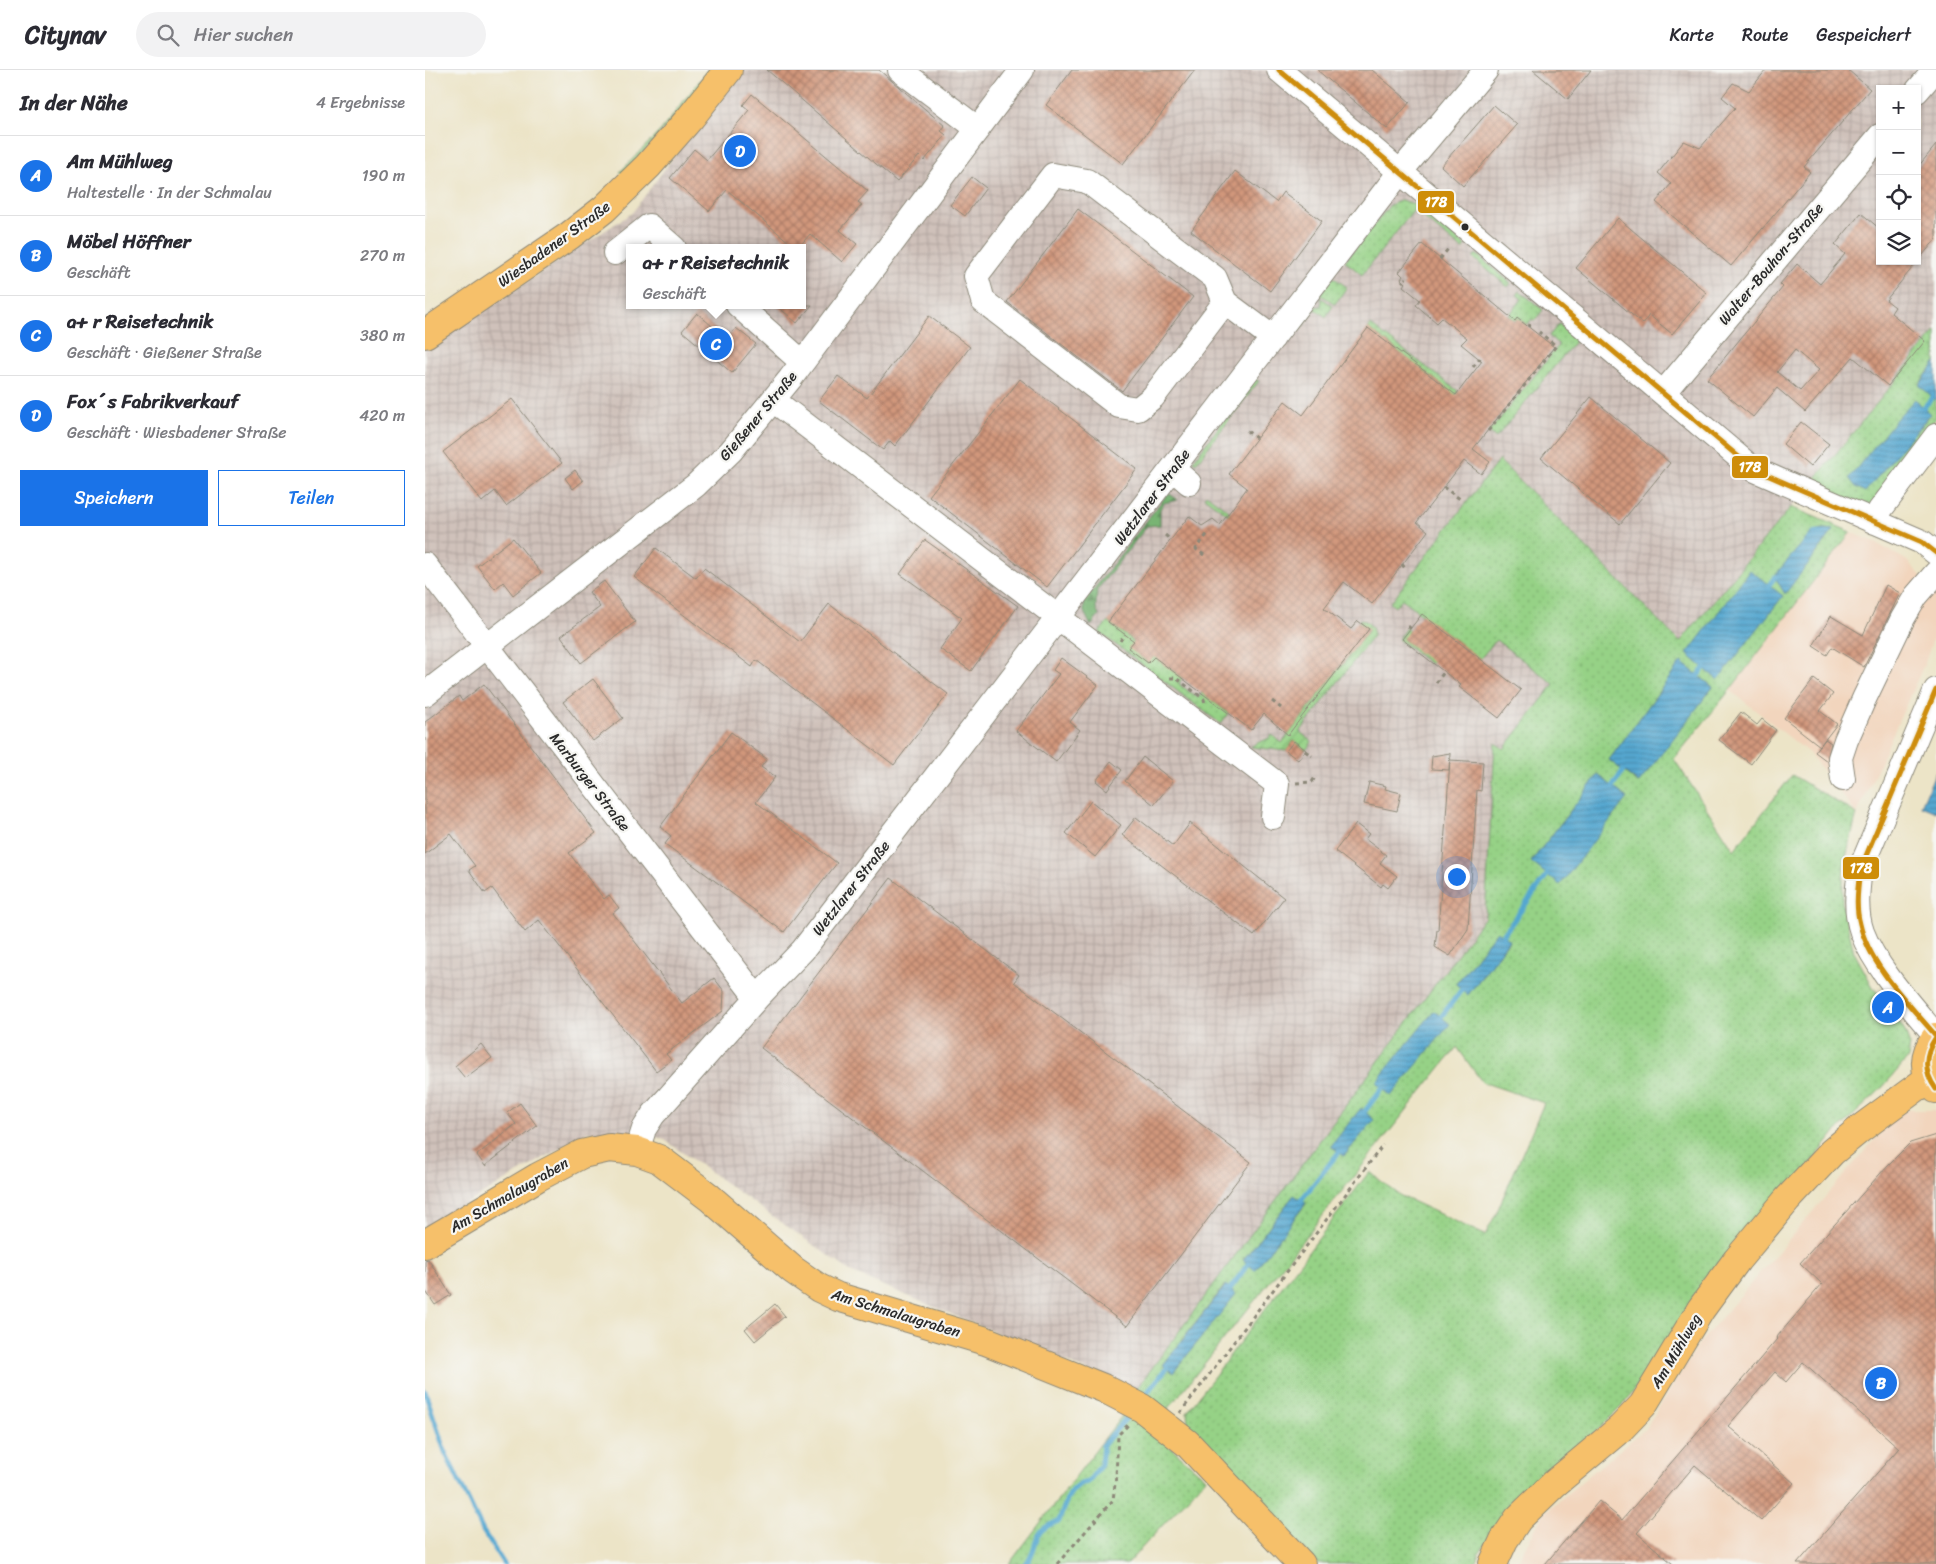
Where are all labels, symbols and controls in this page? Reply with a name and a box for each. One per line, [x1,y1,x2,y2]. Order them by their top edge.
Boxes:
search box [136,12,486,57]
text: Citynav [25,14,106,56]
text: Hier suchen [194,18,293,51]
text: Karte [1669,19,1714,51]
text: Route [1742,19,1788,51]
text: Gespeichert [1816,19,1911,51]
icon: search [154,21,182,49]
text: In der Nähe [20,84,128,122]
map controls [1876,85,1921,265]
button: + [1876,85,1921,130]
text: 4 Ergebnisse [316,88,405,117]
button: − [1876,130,1921,175]
pin: D [724,132,756,170]
text: Am Mühlweg [67,145,173,178]
text: A [31,161,41,190]
text: 190 m [362,161,405,190]
button: locate [1876,175,1921,220]
text: Haltestelle · In der Schmalau [67,178,272,207]
line badge: 178 [1417,190,1455,214]
text: 178 [1425,190,1448,215]
street label: Wiesbadener Straße [492,194,616,294]
street label: Walter-Bouhon-Straße [1712,197,1830,331]
button: layers [1876,220,1921,265]
unlabelled marker [1460,222,1470,232]
text: Möbel Höffner [67,225,191,258]
text: B [31,241,41,270]
text: 270 m [360,241,405,270]
popup [626,244,806,309]
text: a+ r Reisetechnik [643,246,789,279]
text: Geschäft [67,258,130,287]
text: Geschäft [643,279,706,308]
text: a+ r Reisetechnik [67,305,213,338]
text: C [31,321,41,350]
text: 380 m [360,321,405,350]
pin: C [700,325,732,363]
text: Geschäft · Gießener Straße [67,338,262,367]
street label: Gießener Straße [712,365,804,467]
text: Fox´s Fabrikverkauf [67,385,238,418]
text: D [31,401,41,430]
text: 420 m [359,401,405,430]
text: Geschäft · Wiesbadener Straße [67,418,287,447]
street label: Wetzlarer Straße [1107,443,1197,551]
line badge: 178 [1731,455,1769,479]
text: 178 [1739,455,1762,480]
button: Speichern [20,470,208,526]
button: Teilen [218,470,405,526]
street label: Marburger Straße [543,727,637,838]
street label: Wetzlarer Straße [805,834,897,941]
line badge: 178 [1842,856,1880,880]
text: 178 [1850,856,1873,881]
your location [1444,864,1470,890]
pin: A [1872,988,1904,1026]
street label: Am Schmalaugraben [444,1150,574,1240]
street label: Am Schmalaugraben [827,1281,964,1345]
street label: Am Mühlweg [1643,1308,1709,1394]
pin: B [1865,1364,1897,1402]

